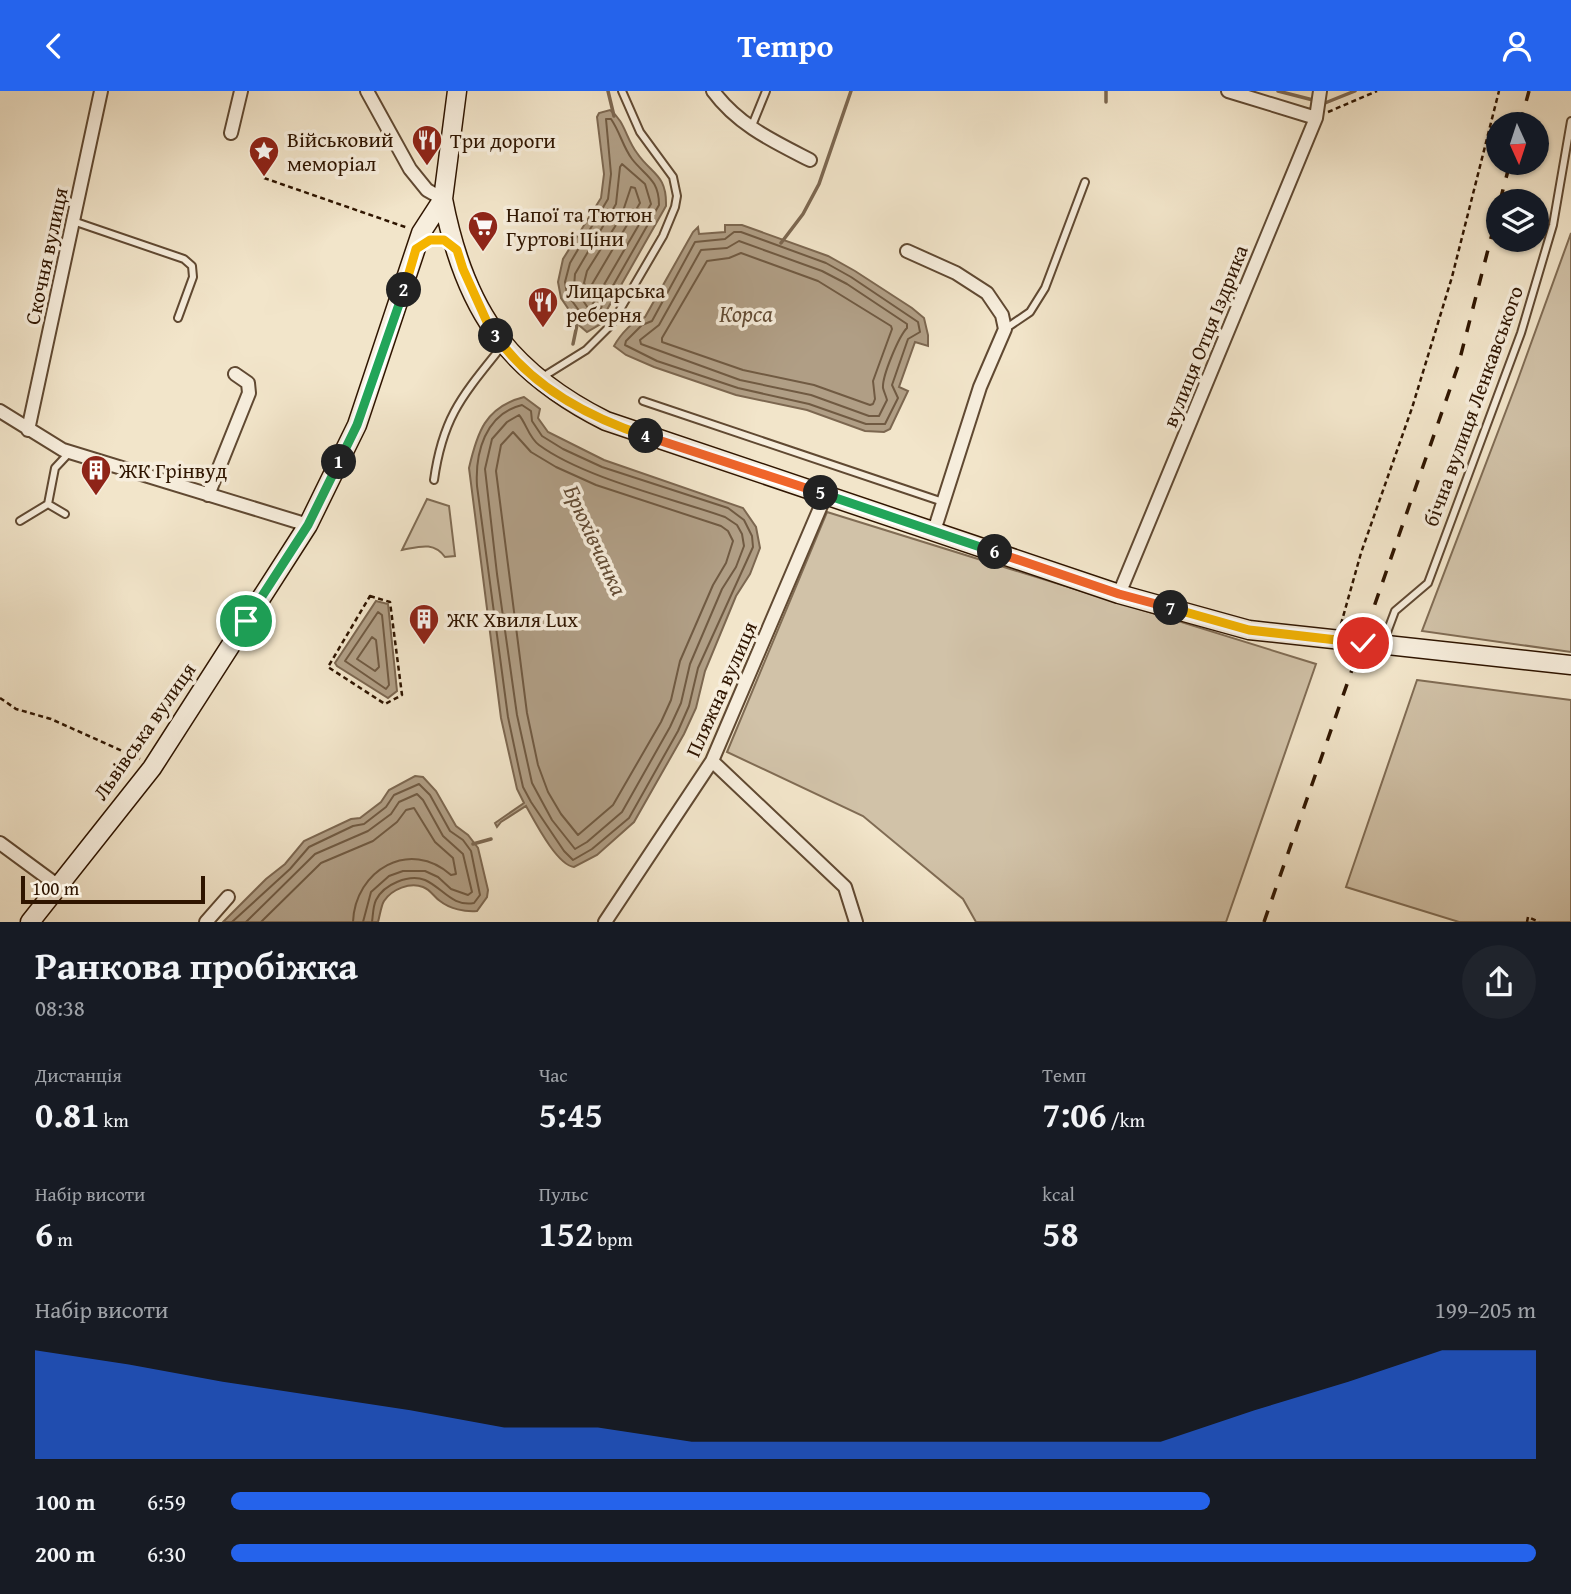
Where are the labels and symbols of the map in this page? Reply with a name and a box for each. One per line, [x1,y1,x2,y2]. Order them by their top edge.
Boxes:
north arrow [1486,112,1549,175]
restaurant icon: Три дороги [410,123,444,167]
place label: Військовий меморіал [287,124,393,179]
place label: Три дороги [450,125,556,156]
place icon: Військовий меморіал [247,134,281,178]
street label: Скочня вулиця [16,184,76,327]
place label: Напої та Тютюн Гуртові Ціни [506,199,653,254]
supermarket icon: Напої та Тютюн Гуртові Ціни [466,209,500,253]
street label: вулиця Отця Іздрика [1154,240,1256,432]
pin: 2 [386,273,422,307]
place label: Лицарська реберня [566,275,665,330]
street label: бічна вулиця Ленкавського [1415,281,1531,531]
restaurant icon: Лицарська реберня [526,285,560,329]
water label: Корса [719,297,773,330]
pin: 3 [478,319,514,353]
pin: 4 [628,419,664,453]
pin: 1 [322,445,356,479]
building icon: ЖК Грінвуд [79,453,113,497]
place label: ЖК Грінвуд [118,455,228,486]
pin: 5 [804,475,838,511]
water label: Брюхівчанка [556,479,636,601]
pin: 6 [978,535,1012,569]
pin [216,591,276,651]
pin: 7 [1154,591,1188,625]
building icon: ЖК Хвиля Lux [407,602,441,646]
place label: ЖК Хвиля Lux [446,604,578,635]
pin [1333,613,1393,673]
street label: Пляжна вулиця [677,616,765,762]
street label: Львівська вулиця [85,655,203,806]
scale bar [21,873,205,905]

